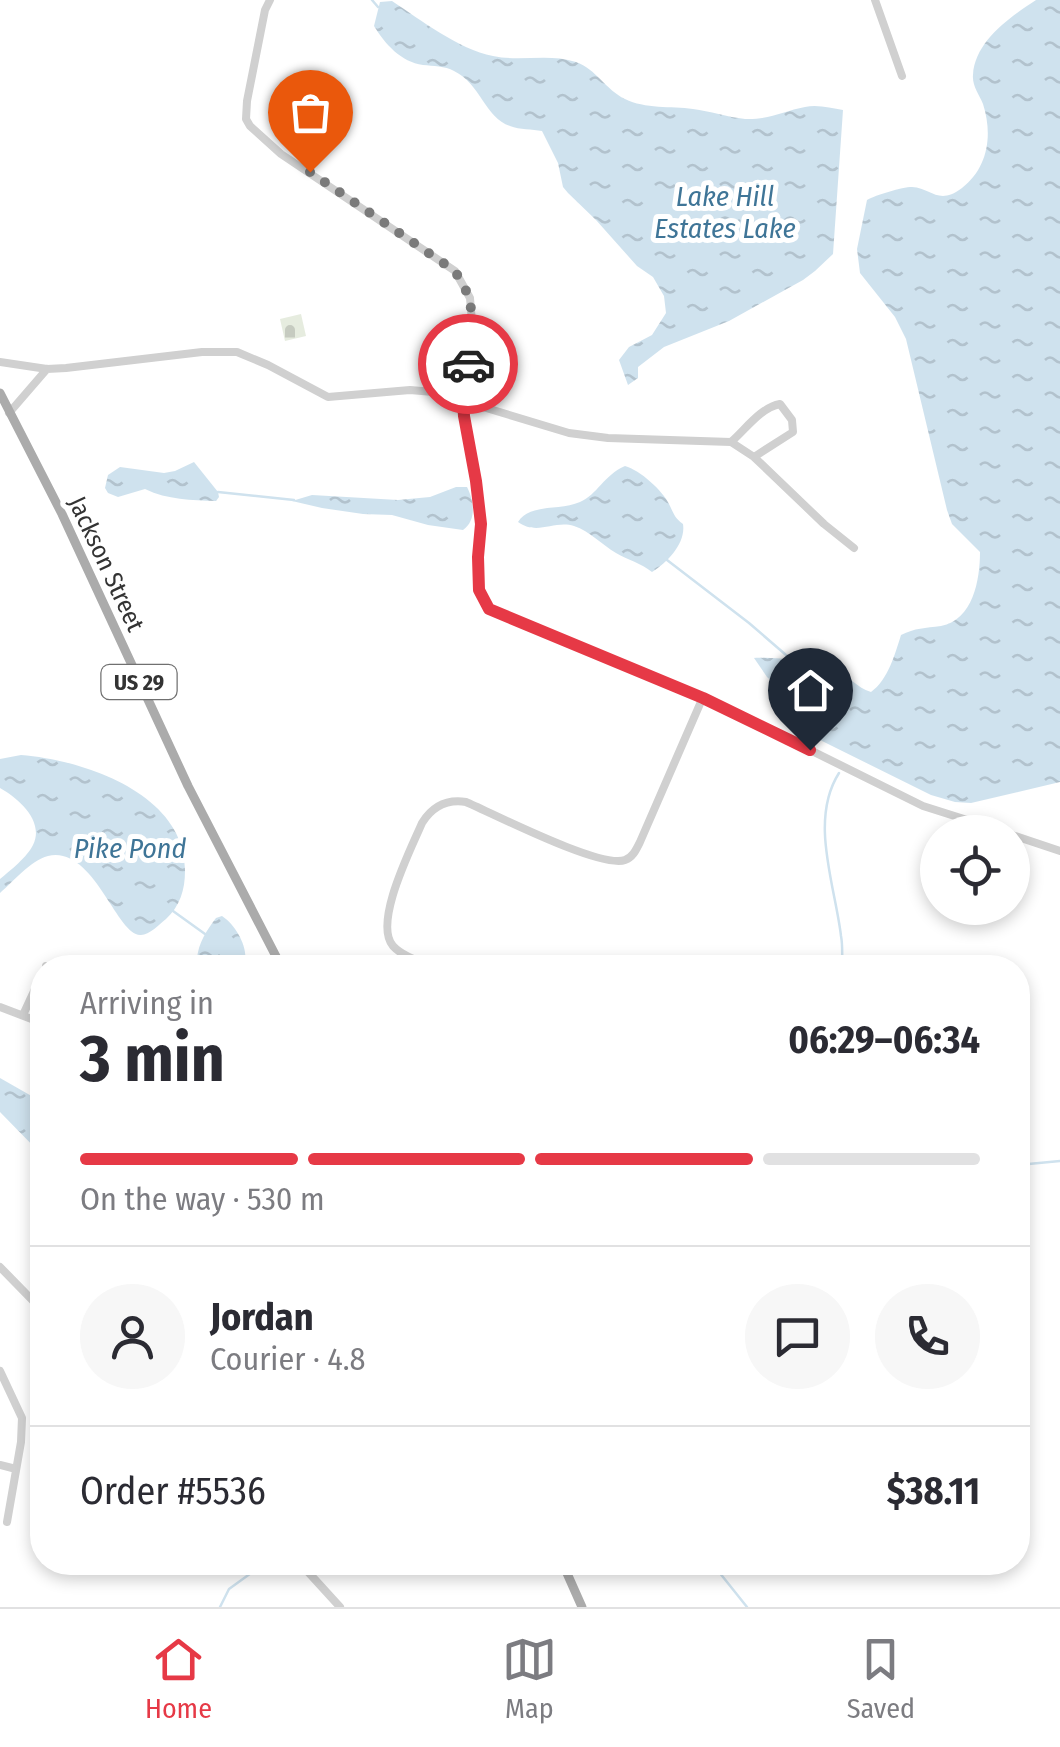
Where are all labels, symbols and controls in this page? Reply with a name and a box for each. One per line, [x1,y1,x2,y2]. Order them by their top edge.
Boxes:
pin [268,70,353,173]
icon: bag [283,85,338,140]
water label: Lake Hill Estates Lake [654,180,796,245]
courier [418,314,518,414]
icon: car [441,337,496,392]
street label: Jackson Street [62,492,151,637]
pin [768,648,853,751]
icon: home [783,663,838,718]
road number: US 29 [102,665,176,699]
map controls [920,815,1030,925]
button: locate [920,815,1030,925]
water label: Pike Pond [74,832,186,865]
text: Arriving in [80,984,214,1022]
text: 06:29–06:34 [788,1017,980,1063]
text: 3 min [80,1020,225,1098]
text: On the way · 530 m [80,1180,325,1218]
button: person [80,1284,185,1389]
button: chat [745,1284,850,1389]
button: phone [875,1284,980,1389]
text: Jordan [210,1294,314,1340]
text: Courier · 4.8 [210,1340,366,1378]
text: Order #5536 [80,1468,266,1514]
text: $38.11 [887,1468,980,1514]
tab: Home [145,1632,212,1725]
tab: Map [502,1632,557,1725]
tab: Saved [847,1632,915,1725]

